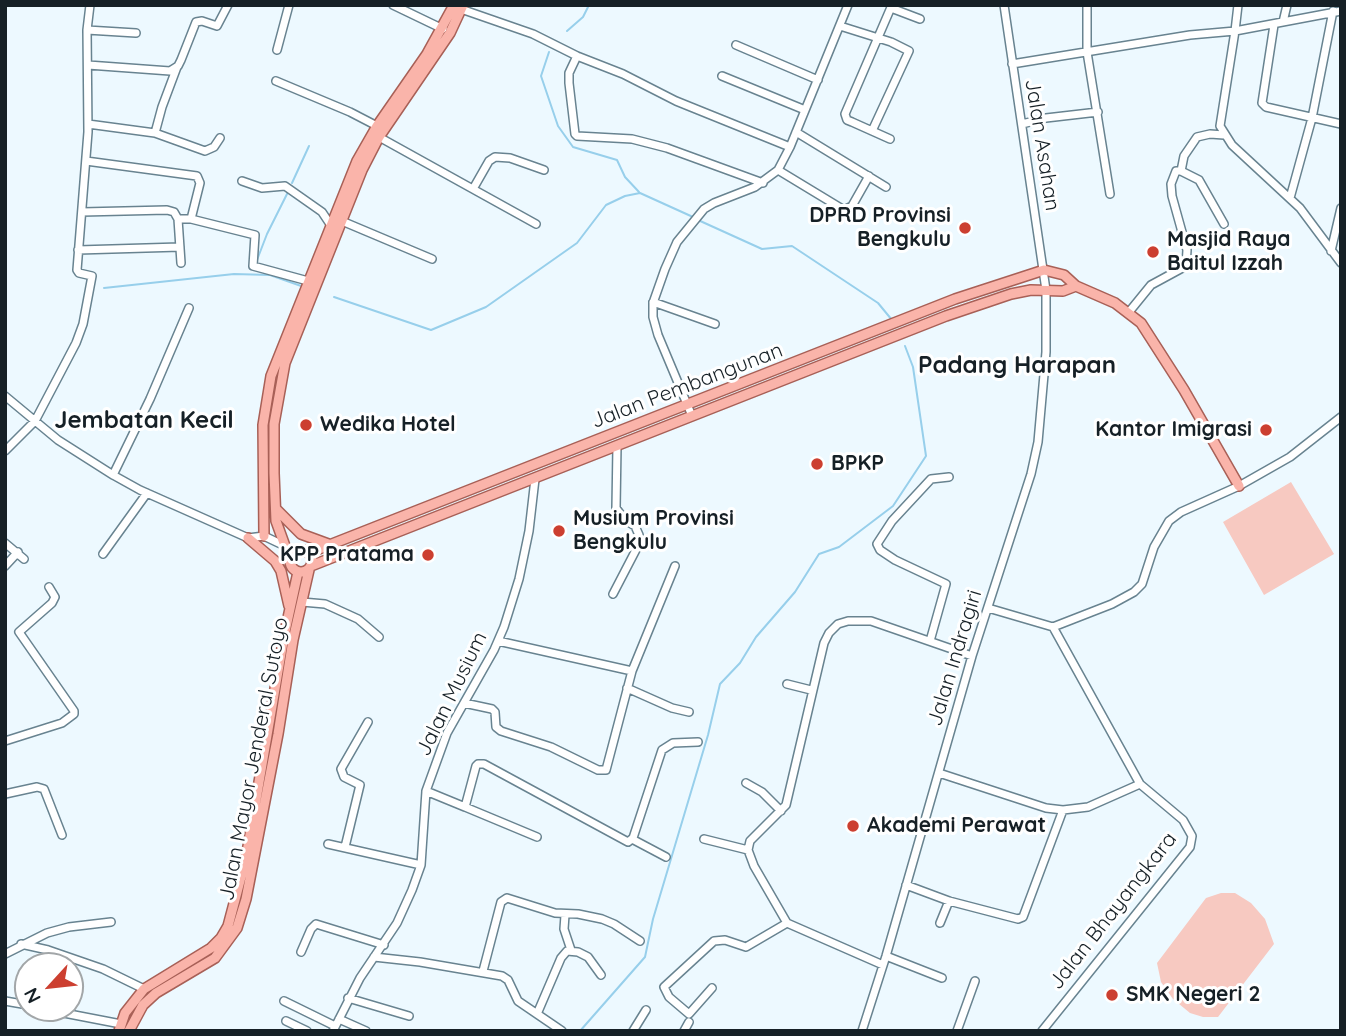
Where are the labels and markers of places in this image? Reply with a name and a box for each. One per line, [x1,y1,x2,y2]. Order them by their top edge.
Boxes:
place label: DPRD Provinsi Bengkulu [809,203,951,253]
marker: DPRD Provinsi Bengkulu [957,220,973,236]
place label: Masjid Raya Baitul Izzah [1167,227,1291,277]
marker: Masjid Raya Baitul Izzah [1145,244,1161,260]
place label: Wedika Hotel [320,412,456,438]
marker: Wedika Hotel [298,417,314,433]
place label: Kantor Imigrasi [1095,417,1252,443]
marker: Kantor Imigrasi [1258,422,1274,438]
place label: BPKP [831,451,884,477]
marker: BPKP [809,456,825,472]
place label: Musium Provinsi Bengkulu [573,506,734,556]
marker: Musium Provinsi Bengkulu [551,523,567,539]
place label: KPP Pratama [280,542,414,568]
marker: KPP Pratama [420,547,436,563]
place label: Akademi Perawat [867,813,1046,839]
marker: Akademi Perawat [845,818,861,834]
place label: SMK Negeri 2 [1126,982,1260,1008]
marker: SMK Negeri 2 [1104,987,1120,1003]

